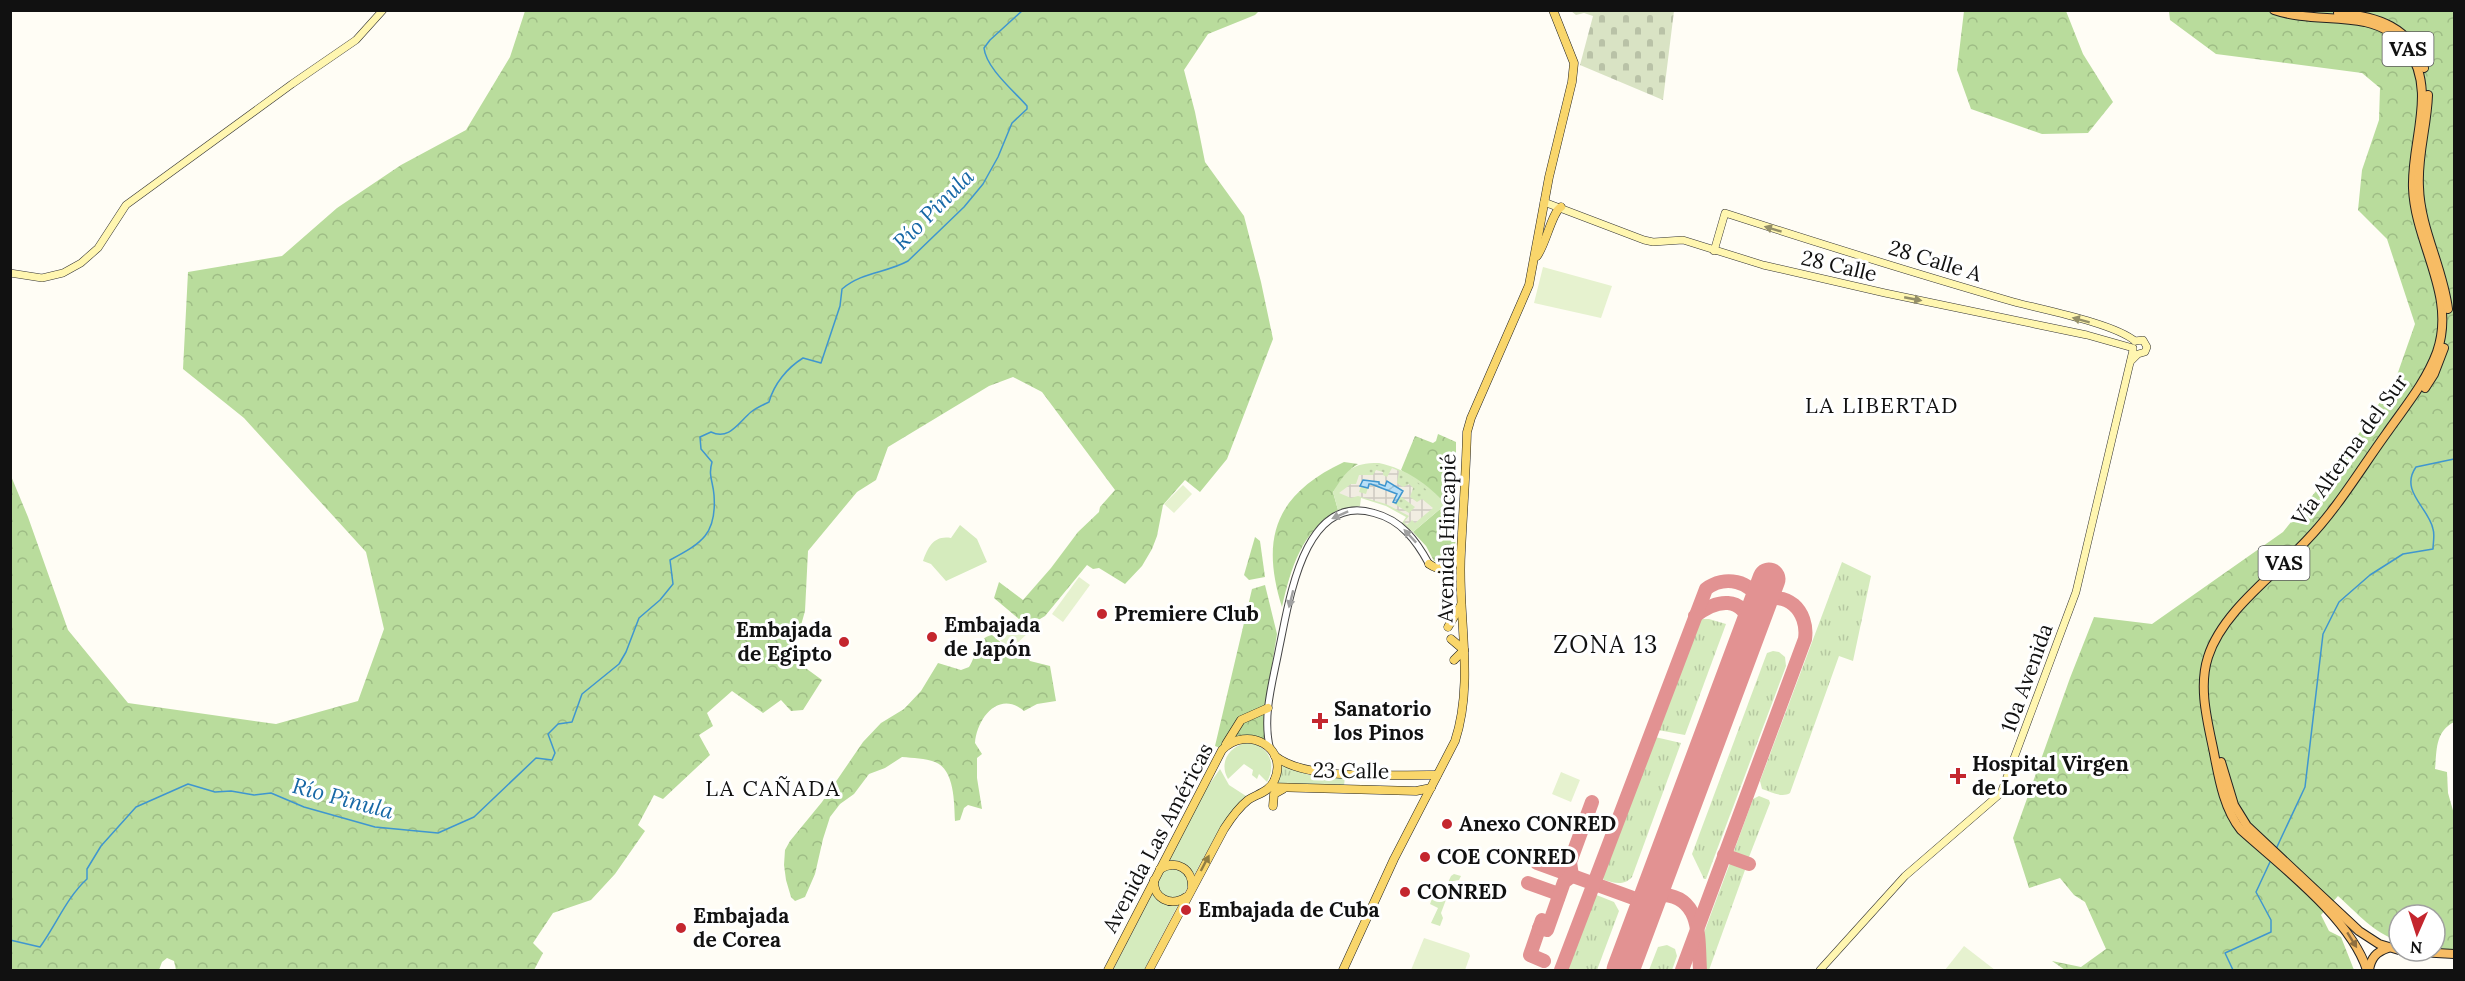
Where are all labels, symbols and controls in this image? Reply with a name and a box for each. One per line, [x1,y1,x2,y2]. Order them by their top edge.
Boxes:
road number: VAS [2382,32,2434,66]
water label: Río Pinula [887,162,980,255]
one-way arrow [1764,224,1782,233]
street label: 28 Calle A [1885,234,1986,288]
street label: 28 Calle [1799,244,1880,287]
one-way arrow [1904,295,1923,304]
one-way arrow [2072,315,2090,324]
street label: Vía Alterna del Sur [2285,369,2414,532]
district label: LA LIBERTAD [1805,391,1959,419]
street label: Avenida Hincapié [1432,453,1461,624]
one-way arrow [1332,511,1349,520]
one-way arrow [1404,529,1417,544]
road number: VAS [2258,546,2310,580]
one-way arrow [1285,590,1295,608]
place label: Premiere Club [1114,600,1259,627]
marker: Premiere Club [1095,607,1109,621]
place label: Embajada de Japón [944,611,1040,662]
place label: Embajada de Egipto [736,616,832,667]
street label: 10a Avenida [1994,620,2059,736]
district label: ZONA 13 [1553,629,1659,660]
marker: Embajada de Japón [925,630,939,644]
marker: Embajada de Egipto [837,635,851,649]
place label: Sanatorio los Pinos [1334,695,1431,746]
marker: Sanatorio los Pinos [1311,712,1329,730]
street label: Avenida Las Américas [1096,738,1219,938]
place label: Hospital Virgen de Loreto [1972,750,2129,801]
street label: 23 Calle [1313,756,1389,785]
marker: Hospital Virgen de Loreto [1949,767,1967,785]
water label: Río Pinula [290,771,397,825]
district label: LA CAÑADA [705,774,841,802]
place label: Anexo CONRED [1459,810,1616,837]
marker: Anexo CONRED [1440,817,1454,831]
place label: COE CONRED [1437,843,1576,870]
marker: COE CONRED [1418,850,1432,864]
one-way arrow [1200,854,1210,872]
place label: CONRED [1417,878,1507,905]
marker: CONRED [1398,885,1412,899]
place label: Embajada de Cuba [1198,896,1380,923]
place label: Embajada de Corea [693,902,789,953]
marker: Embajada de Cuba [1179,903,1193,917]
north arrow [2387,903,2447,963]
marker: Embajada de Corea [674,921,688,935]
one-way arrow [2347,932,2358,948]
text: N [2410,938,2423,958]

